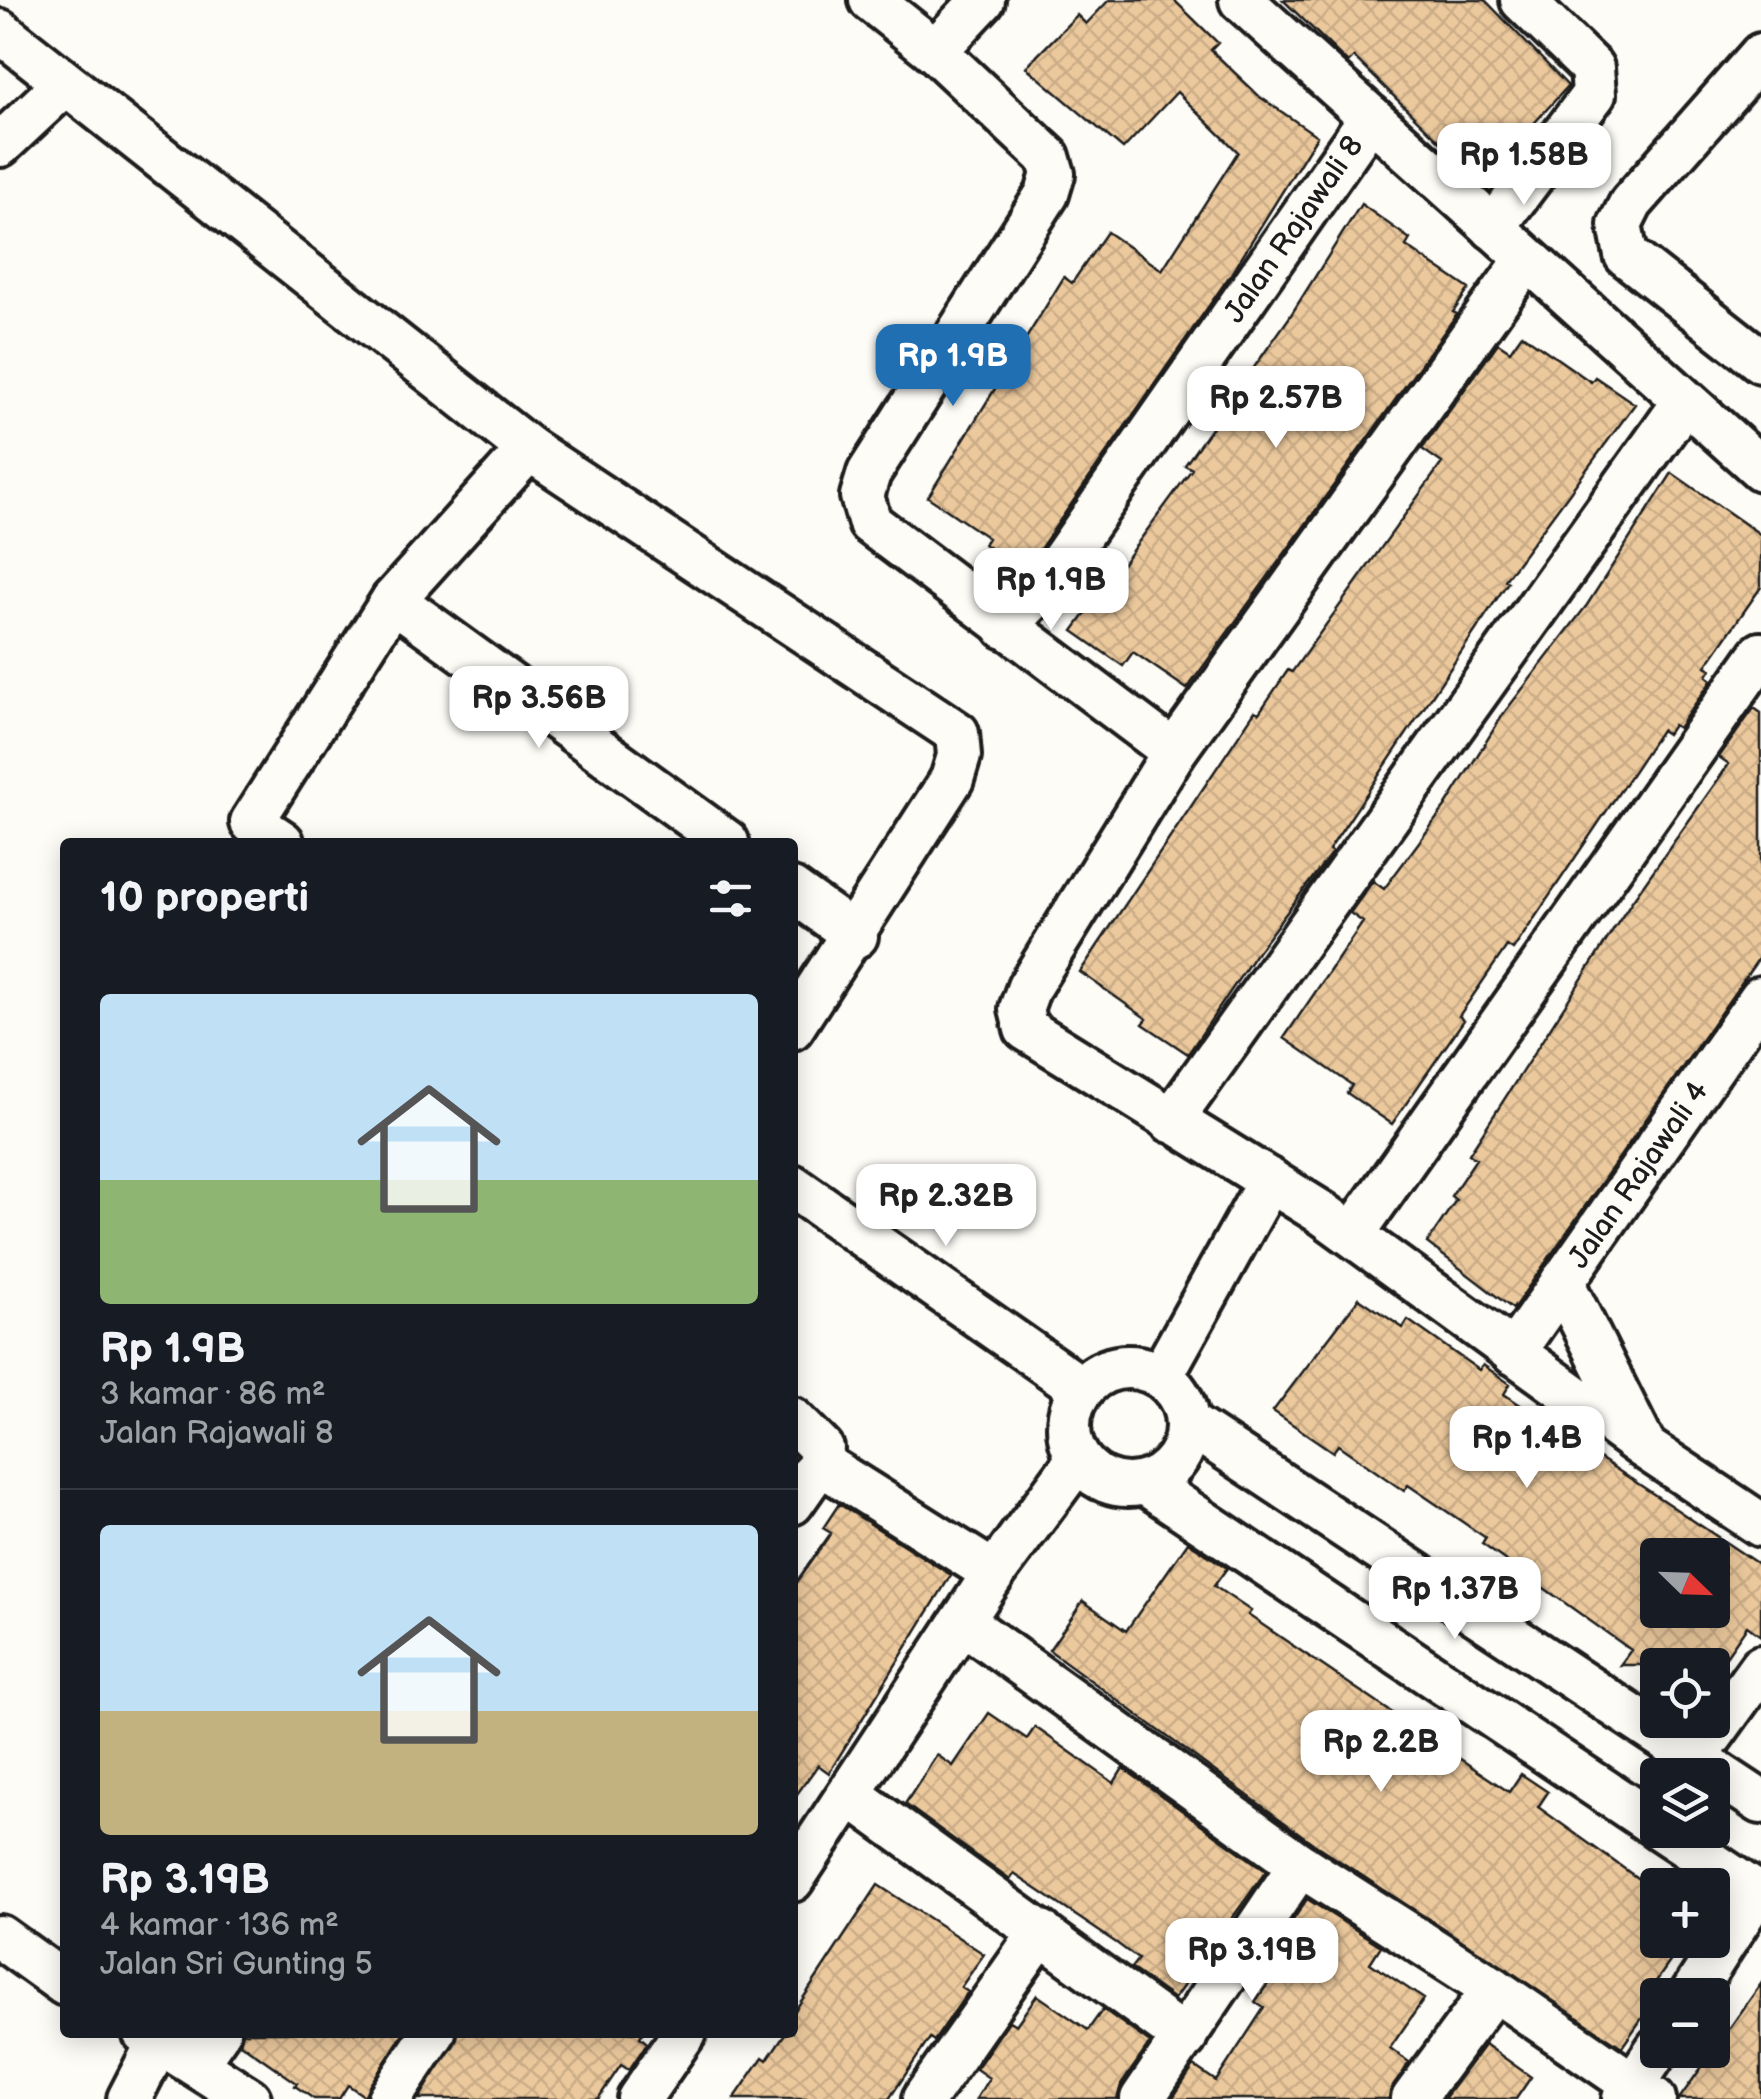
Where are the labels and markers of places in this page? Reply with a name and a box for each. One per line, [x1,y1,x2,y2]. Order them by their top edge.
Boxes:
pin: Rp 1.58B [1421,123,1627,208]
pin: Rp 1.9B [861,324,1045,409]
pin: Rp 2.57B [1173,366,1379,451]
pin: Rp 1.9B [959,548,1143,633]
pin: Rp 3.56B [436,666,642,751]
pin: Rp 2.32B [843,1164,1049,1249]
pin: Rp 1.4B [1435,1406,1619,1491]
pin: Rp 1.37B [1352,1557,1558,1642]
pin: Rp 2.2B [1289,1710,1473,1795]
pin: Rp 3.19B [1149,1918,1355,2003]

